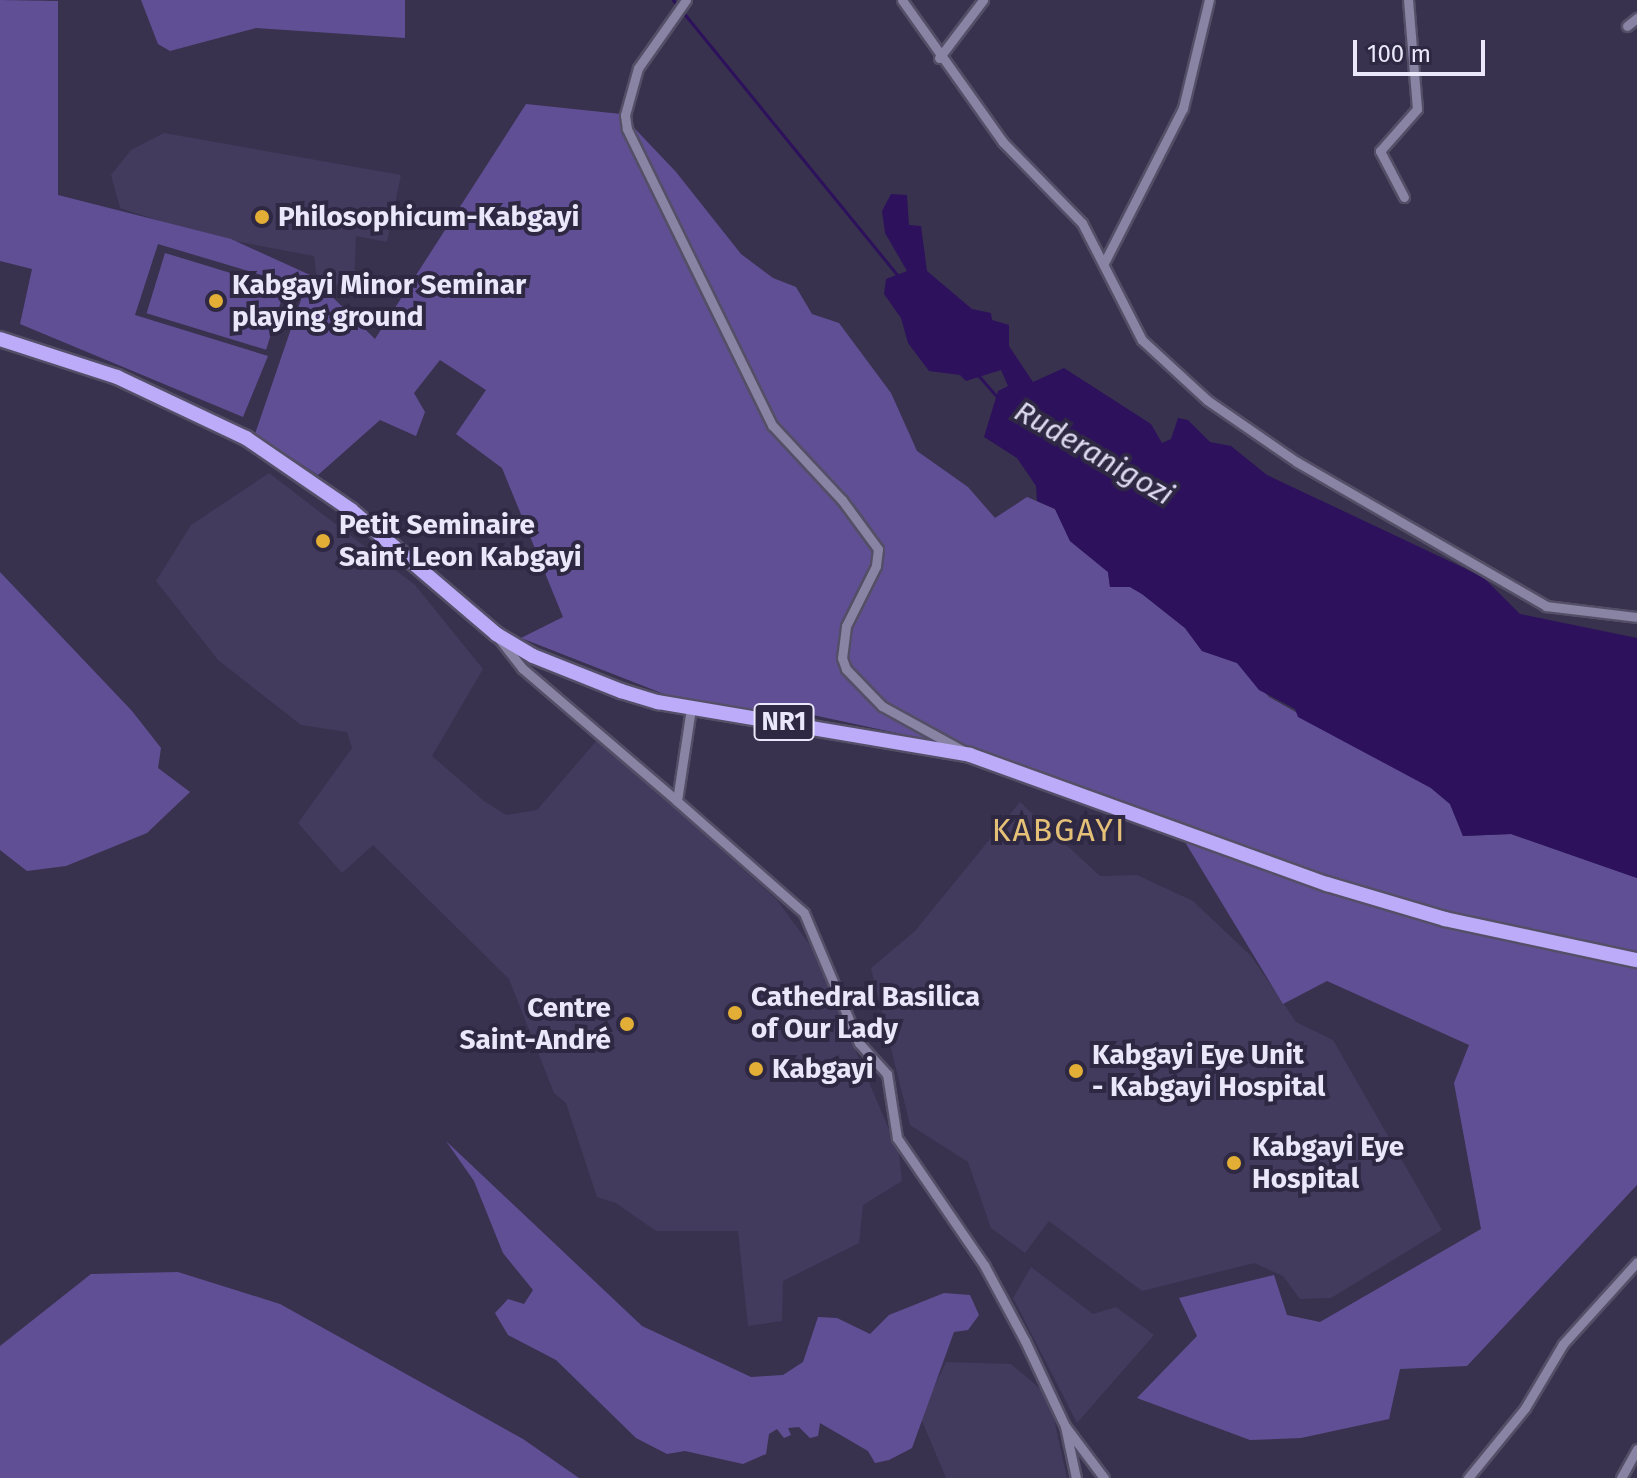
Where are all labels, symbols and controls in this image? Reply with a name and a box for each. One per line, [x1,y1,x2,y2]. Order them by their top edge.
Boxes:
scale bar [1357,24,1489,74]
text: 100 m [1367,40,1431,68]
place label: Philosophicum-Kabgayi [278,200,579,234]
marker: Philosophicum-Kabgayi [253,208,271,226]
place label: Kabgayi Minor Seminar playing ground [232,268,526,334]
marker: Kabgayi Minor Seminar playing ground [207,292,225,310]
water label: Ruderanigozi [1008,393,1180,513]
place label: Petit Seminaire Saint Leon Kabgayi [339,508,582,574]
marker: Petit Seminaire Saint Leon Kabgayi [314,532,332,550]
road number: NR1 [752,700,816,744]
district label: KABGAYI [992,811,1126,849]
place label: Cathedral Basilica of Our Lady [751,980,980,1046]
place label: Centre Saint-André [459,991,611,1057]
marker: Cathedral Basilica of Our Lady [726,1004,744,1022]
marker: Centre Saint-André [618,1015,636,1033]
place label: Kabgayi Eye Unit - Kabgayi Hospital [1092,1038,1325,1104]
place label: Kabgayi [772,1052,874,1086]
marker: Kabgayi [747,1060,765,1078]
marker: Kabgayi Eye Unit - Kabgayi Hospital [1067,1062,1085,1080]
place label: Kabgayi Eye Hospital [1252,1130,1404,1196]
marker: Kabgayi Eye Hospital [1223,1152,1245,1174]

